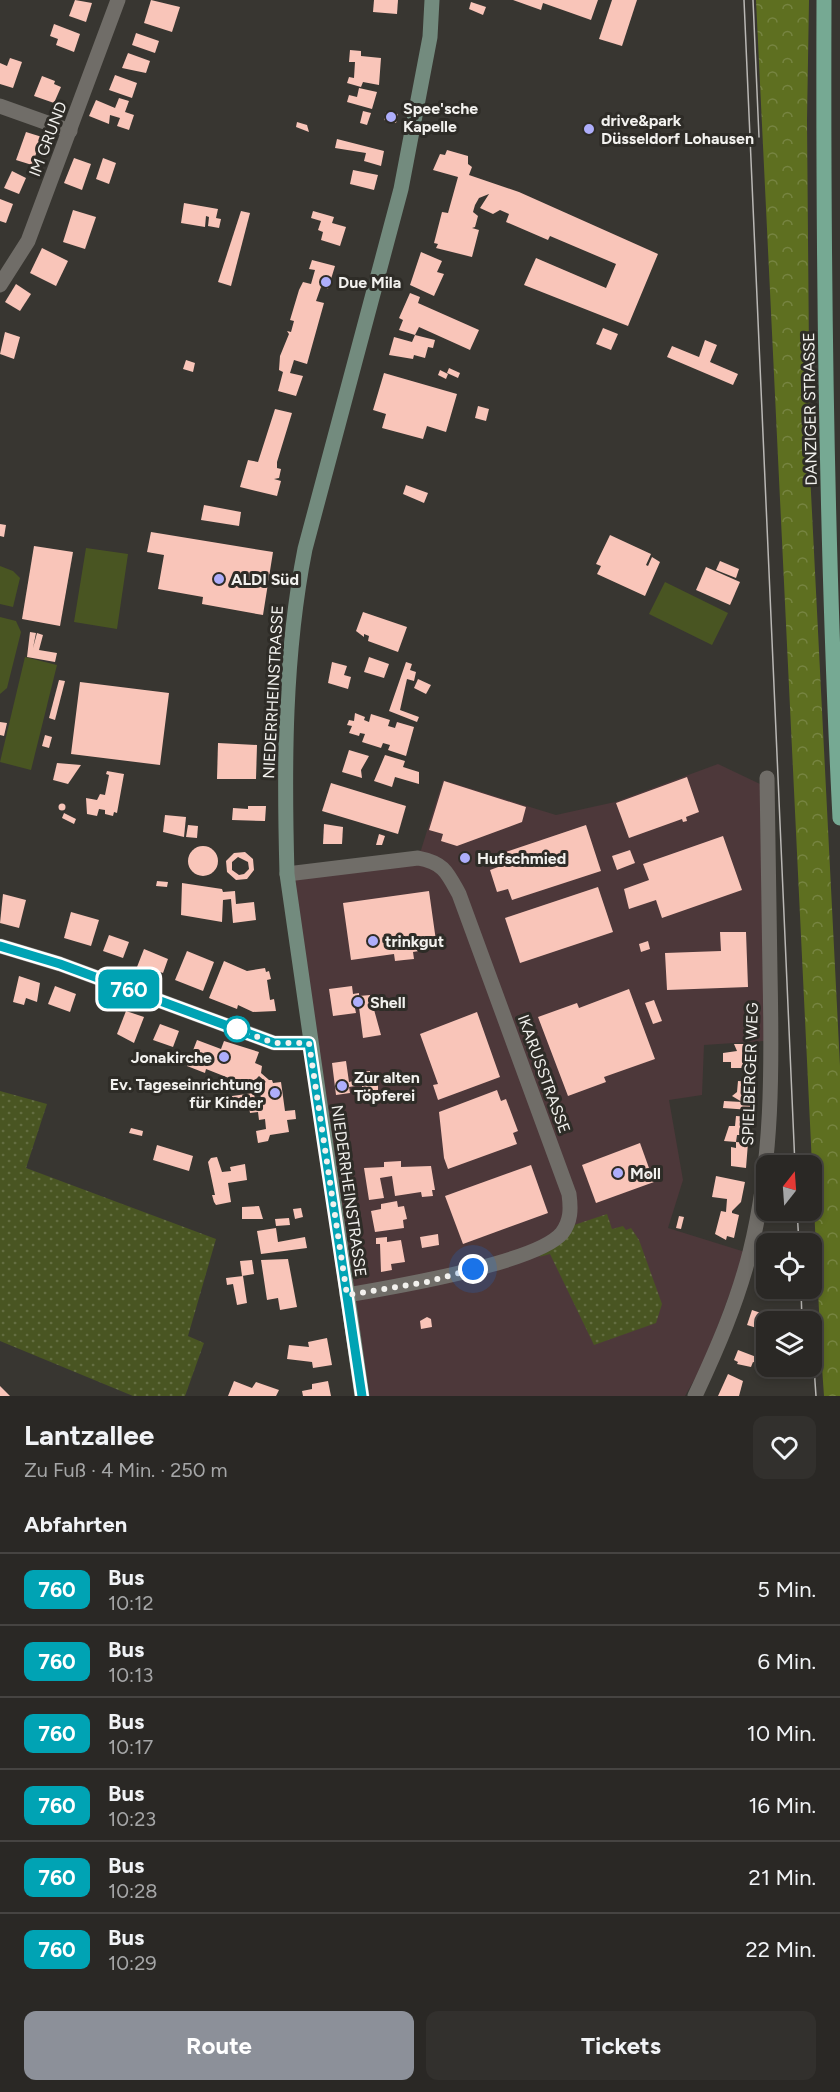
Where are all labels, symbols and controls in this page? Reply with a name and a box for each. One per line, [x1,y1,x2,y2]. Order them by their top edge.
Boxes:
street label: IM GRUND [25,99,71,179]
place label: Spee'sche Kapelle [403,99,478,136]
marker: Spee'sche Kapelle [384,110,398,124]
place label: drive&park Düsseldorf Lohausen [601,111,754,148]
marker: drive&park Düsseldorf Lohausen [582,122,596,136]
place label: Due Mila [338,273,401,292]
marker: Due Mila [319,275,333,289]
street label: DANZIGER STRASSE [799,332,821,486]
place label: ALDI Süd [231,570,299,589]
marker: ALDI Süd [212,572,226,586]
street label: NIEDERRHEINSTRASSE [259,605,287,779]
place label: Hufschmied [477,849,566,868]
marker: Hufschmied [458,851,472,865]
place label: trinkgut [385,932,444,951]
marker: trinkgut [366,934,380,948]
line badge: 760 [94,970,164,1008]
text: 760 [110,977,148,1002]
place label: Shell [370,993,406,1012]
marker: Shell [351,995,365,1009]
street label: SPIELBERGER WEG [738,1002,762,1146]
street label: IKARUSSTRASSE [514,1012,574,1136]
unlabelled marker [224,1016,250,1042]
place label: Jonakirche [131,1048,212,1067]
marker: Jonakirche [217,1050,231,1064]
place label: Zur alten Töpferei [354,1068,420,1105]
place label: Ev. Tageseinrichtung für Kinder [110,1075,263,1112]
marker: Zur alten Töpferei [335,1079,349,1093]
marker: Ev. Tageseinrichtung für Kinder [268,1086,282,1100]
street label: NIEDERRHEINSTRASSE [328,1104,370,1278]
north arrow [756,1155,822,1221]
map controls [756,1155,822,1377]
place label: Moll [630,1164,661,1183]
marker: Moll [611,1166,625,1180]
button: locate [756,1233,822,1299]
your location [458,1254,488,1284]
button: layers [756,1311,822,1377]
button: heart [753,1416,816,1479]
text: Lantzallee [24,1418,154,1452]
text: Zu Fuß · 4 Min. · 250 m [24,1458,228,1482]
text: Abfahrten [24,1511,127,1538]
text: Bus [108,1564,144,1591]
text: 5 Min. [757,1576,816,1603]
text: 760 [38,1577,76,1602]
text: 10:12 [108,1591,154,1615]
text: Bus [108,1636,144,1663]
text: 6 Min. [758,1648,816,1675]
text: 760 [38,1649,76,1674]
text: 10:13 [108,1663,153,1687]
text: Bus [108,1708,144,1735]
text: 10 Min. [747,1720,816,1747]
text: 760 [38,1721,76,1746]
text: 10:17 [108,1735,153,1759]
text: Bus [108,1780,144,1807]
text: 16 Min. [748,1792,816,1819]
text: 760 [38,1793,76,1818]
text: 10:23 [108,1807,156,1831]
text: Bus [108,1852,144,1879]
text: 21 Min. [749,1864,816,1891]
text: 760 [38,1865,76,1890]
text: 10:28 [108,1879,158,1903]
text: Bus [108,1924,144,1951]
text: 22 Min. [745,1936,816,1963]
text: 760 [38,1937,76,1962]
text: 10:29 [108,1951,157,1975]
button: Route [24,2011,414,2080]
button: Tickets [426,2011,816,2080]

